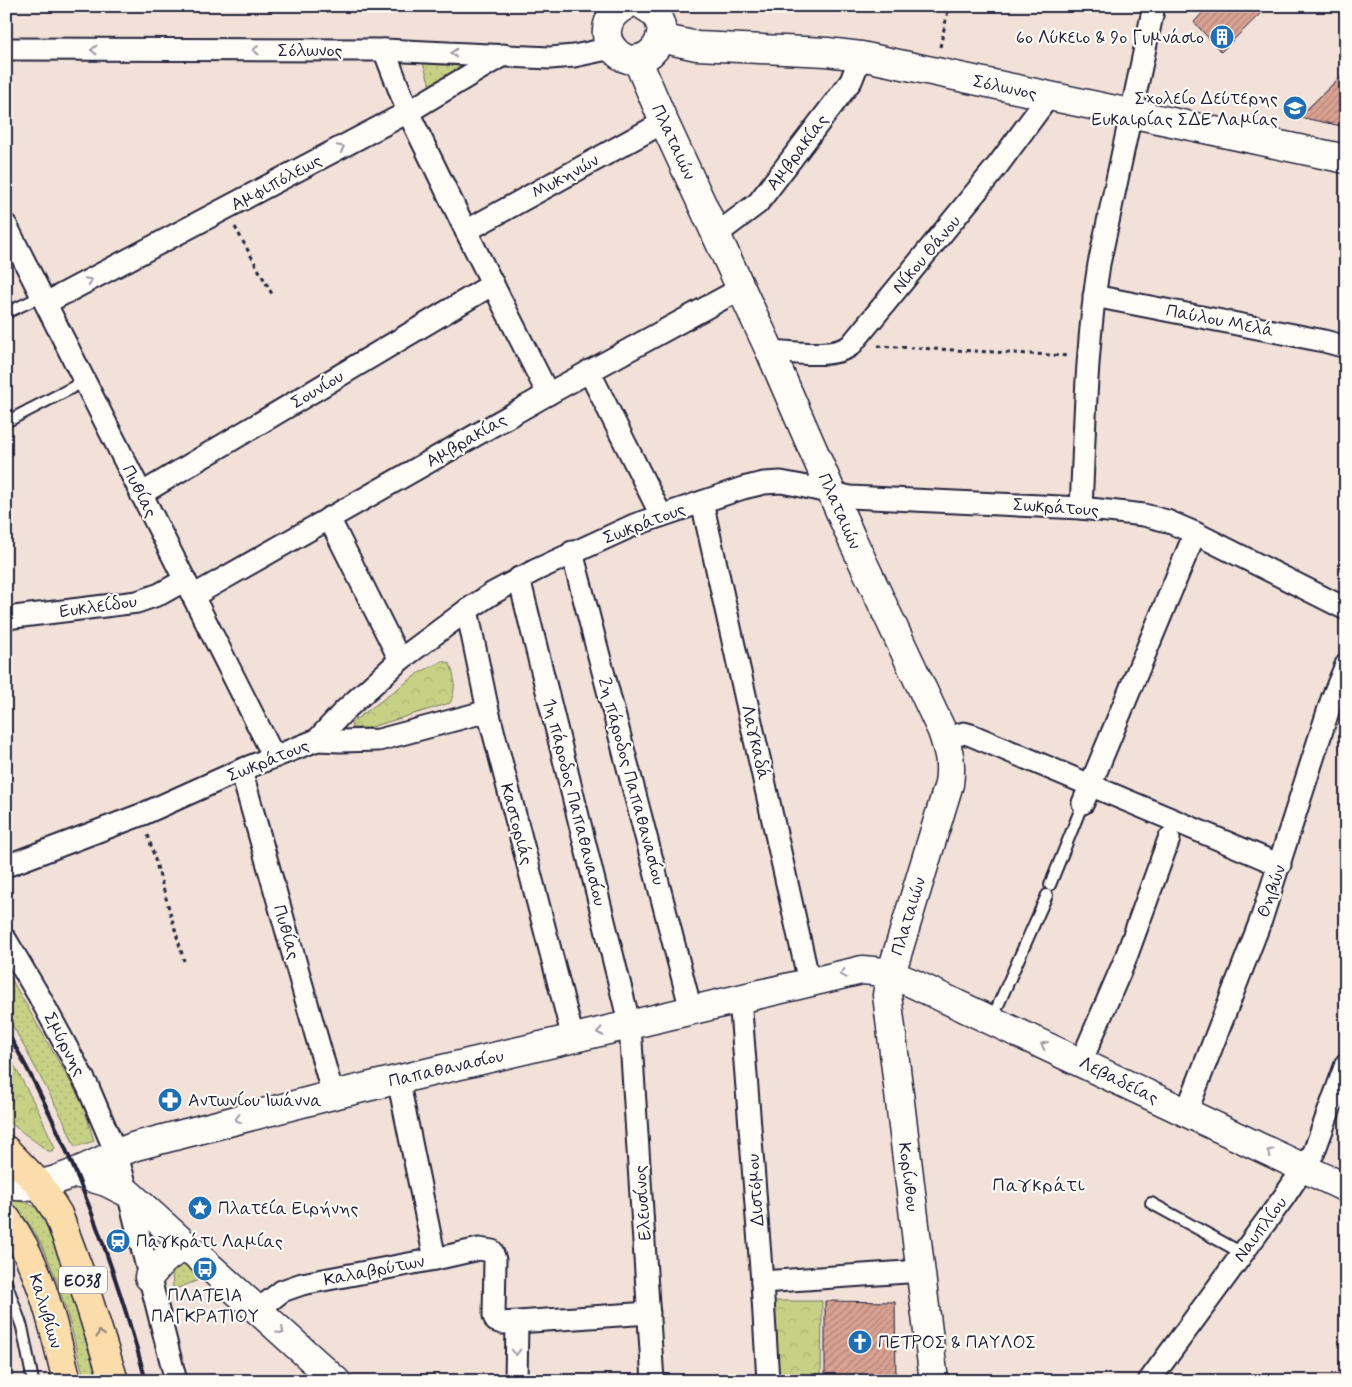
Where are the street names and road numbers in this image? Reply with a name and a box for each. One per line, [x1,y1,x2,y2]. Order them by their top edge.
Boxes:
street label: Σόλωνος [278,39,343,63]
street label: Σόλωνος [971,70,1039,106]
street label: Πλαταιών [645,101,701,184]
street label: Αμβρακίας [761,110,834,196]
street label: Αμφιπόλεως [227,149,326,217]
street label: Μυκηνών [528,149,603,205]
street label: Νίκου Θάνου [887,210,967,299]
street label: Παύλου Μελά [1164,299,1276,343]
street label: Σουνίου [287,365,348,415]
street label: Αμβρακίας [422,408,511,474]
street label: Πυθίας [116,461,163,522]
street label: Πλαταιών [812,470,867,553]
street label: Σωκράτους [1012,493,1100,523]
street label: Σωκράτους [600,497,689,551]
street label: Ευκλείδου [58,590,138,624]
street label: 2η πάροδος Παπαθανασίου [592,675,670,888]
street label: 1η πάροδος Παπαθανασίου [537,696,611,909]
street label: Λαγκαδά [735,702,775,782]
street label: Σωκράτους [224,734,313,788]
street label: Καστοριάς [494,781,538,868]
street label: Θηβών [1252,862,1292,921]
street label: Πλαταιών [886,874,932,958]
street label: Πυθίας [267,902,305,963]
street label: Σμύρνης [37,1008,91,1081]
street label: Παπαθανασίου [386,1044,506,1094]
street label: Λεβαδείας [1075,1051,1162,1111]
street label: Κορίνθου [892,1141,924,1213]
street label: Διστόμου [741,1153,770,1227]
street label: Ελευσίνος [628,1164,658,1242]
street label: Ναυπλίου [1228,1192,1293,1267]
street label: Καλαβρύτων [322,1249,427,1293]
road number: ΕΟ38 [59,1266,107,1294]
street label: Καλυβίων [22,1271,68,1352]

